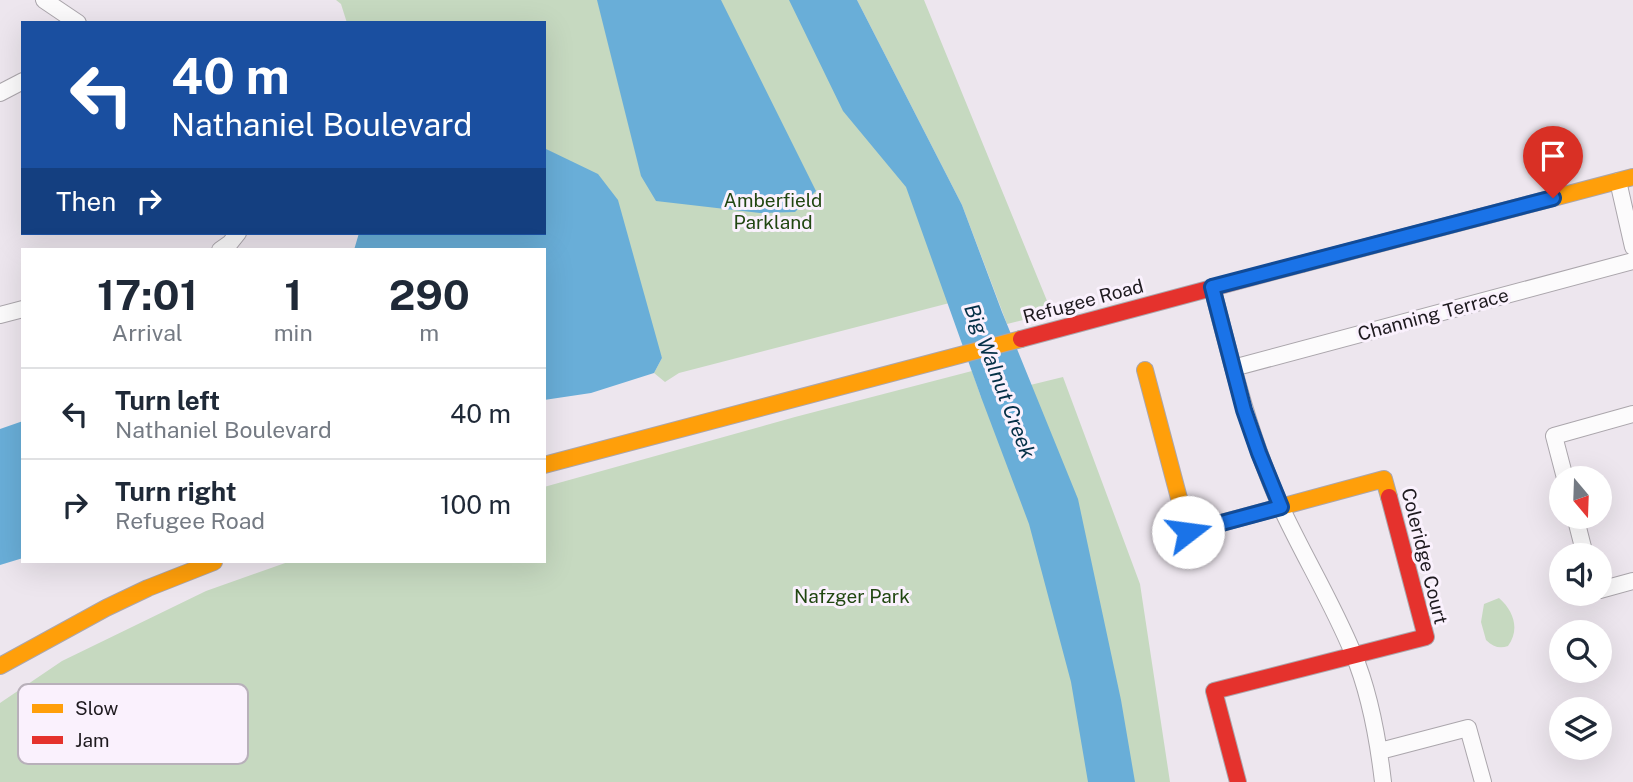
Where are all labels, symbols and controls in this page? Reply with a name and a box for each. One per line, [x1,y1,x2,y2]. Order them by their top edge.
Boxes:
text: 40 m [171,47,290,105]
icon: left [56,49,147,140]
text: Nathaniel Boulevard [171,106,472,143]
pin [1523,126,1583,198]
icon: arrive [1534,137,1572,175]
icon: right [130,182,168,220]
text: Then [56,186,116,217]
park label: Amberfield Parkland [724,189,822,233]
text: 17:01 [97,270,198,319]
text: 1 [284,270,302,319]
text: 290 [389,270,470,319]
street label: Refugee Road [1020,274,1146,328]
street label: Channing Terrace [1355,283,1511,345]
water label: Big Walnut Creek [959,300,1041,462]
text: Arrival [112,319,183,346]
text: min [274,319,313,346]
text: m [419,319,439,346]
text: Turn left [115,385,220,416]
icon: left [56,395,94,433]
text: 40 m [450,398,511,429]
text: Nathaniel Boulevard [115,416,332,443]
north arrow [1549,466,1612,528]
map controls [1549,466,1612,760]
text: Turn right [115,476,237,507]
icon: right [56,486,94,524]
street label: Coleridge Court [1397,486,1453,626]
text: 100 m [440,489,511,520]
position arrow [1151,495,1225,569]
text: Refugee Road [115,507,265,534]
button: sound [1549,543,1612,606]
park label: Nafzger Park [794,585,910,607]
button: search [1549,620,1612,683]
legend [18,684,248,764]
text: Slow [75,697,119,719]
button: layers [1549,697,1612,760]
text: Jam [75,729,109,751]

